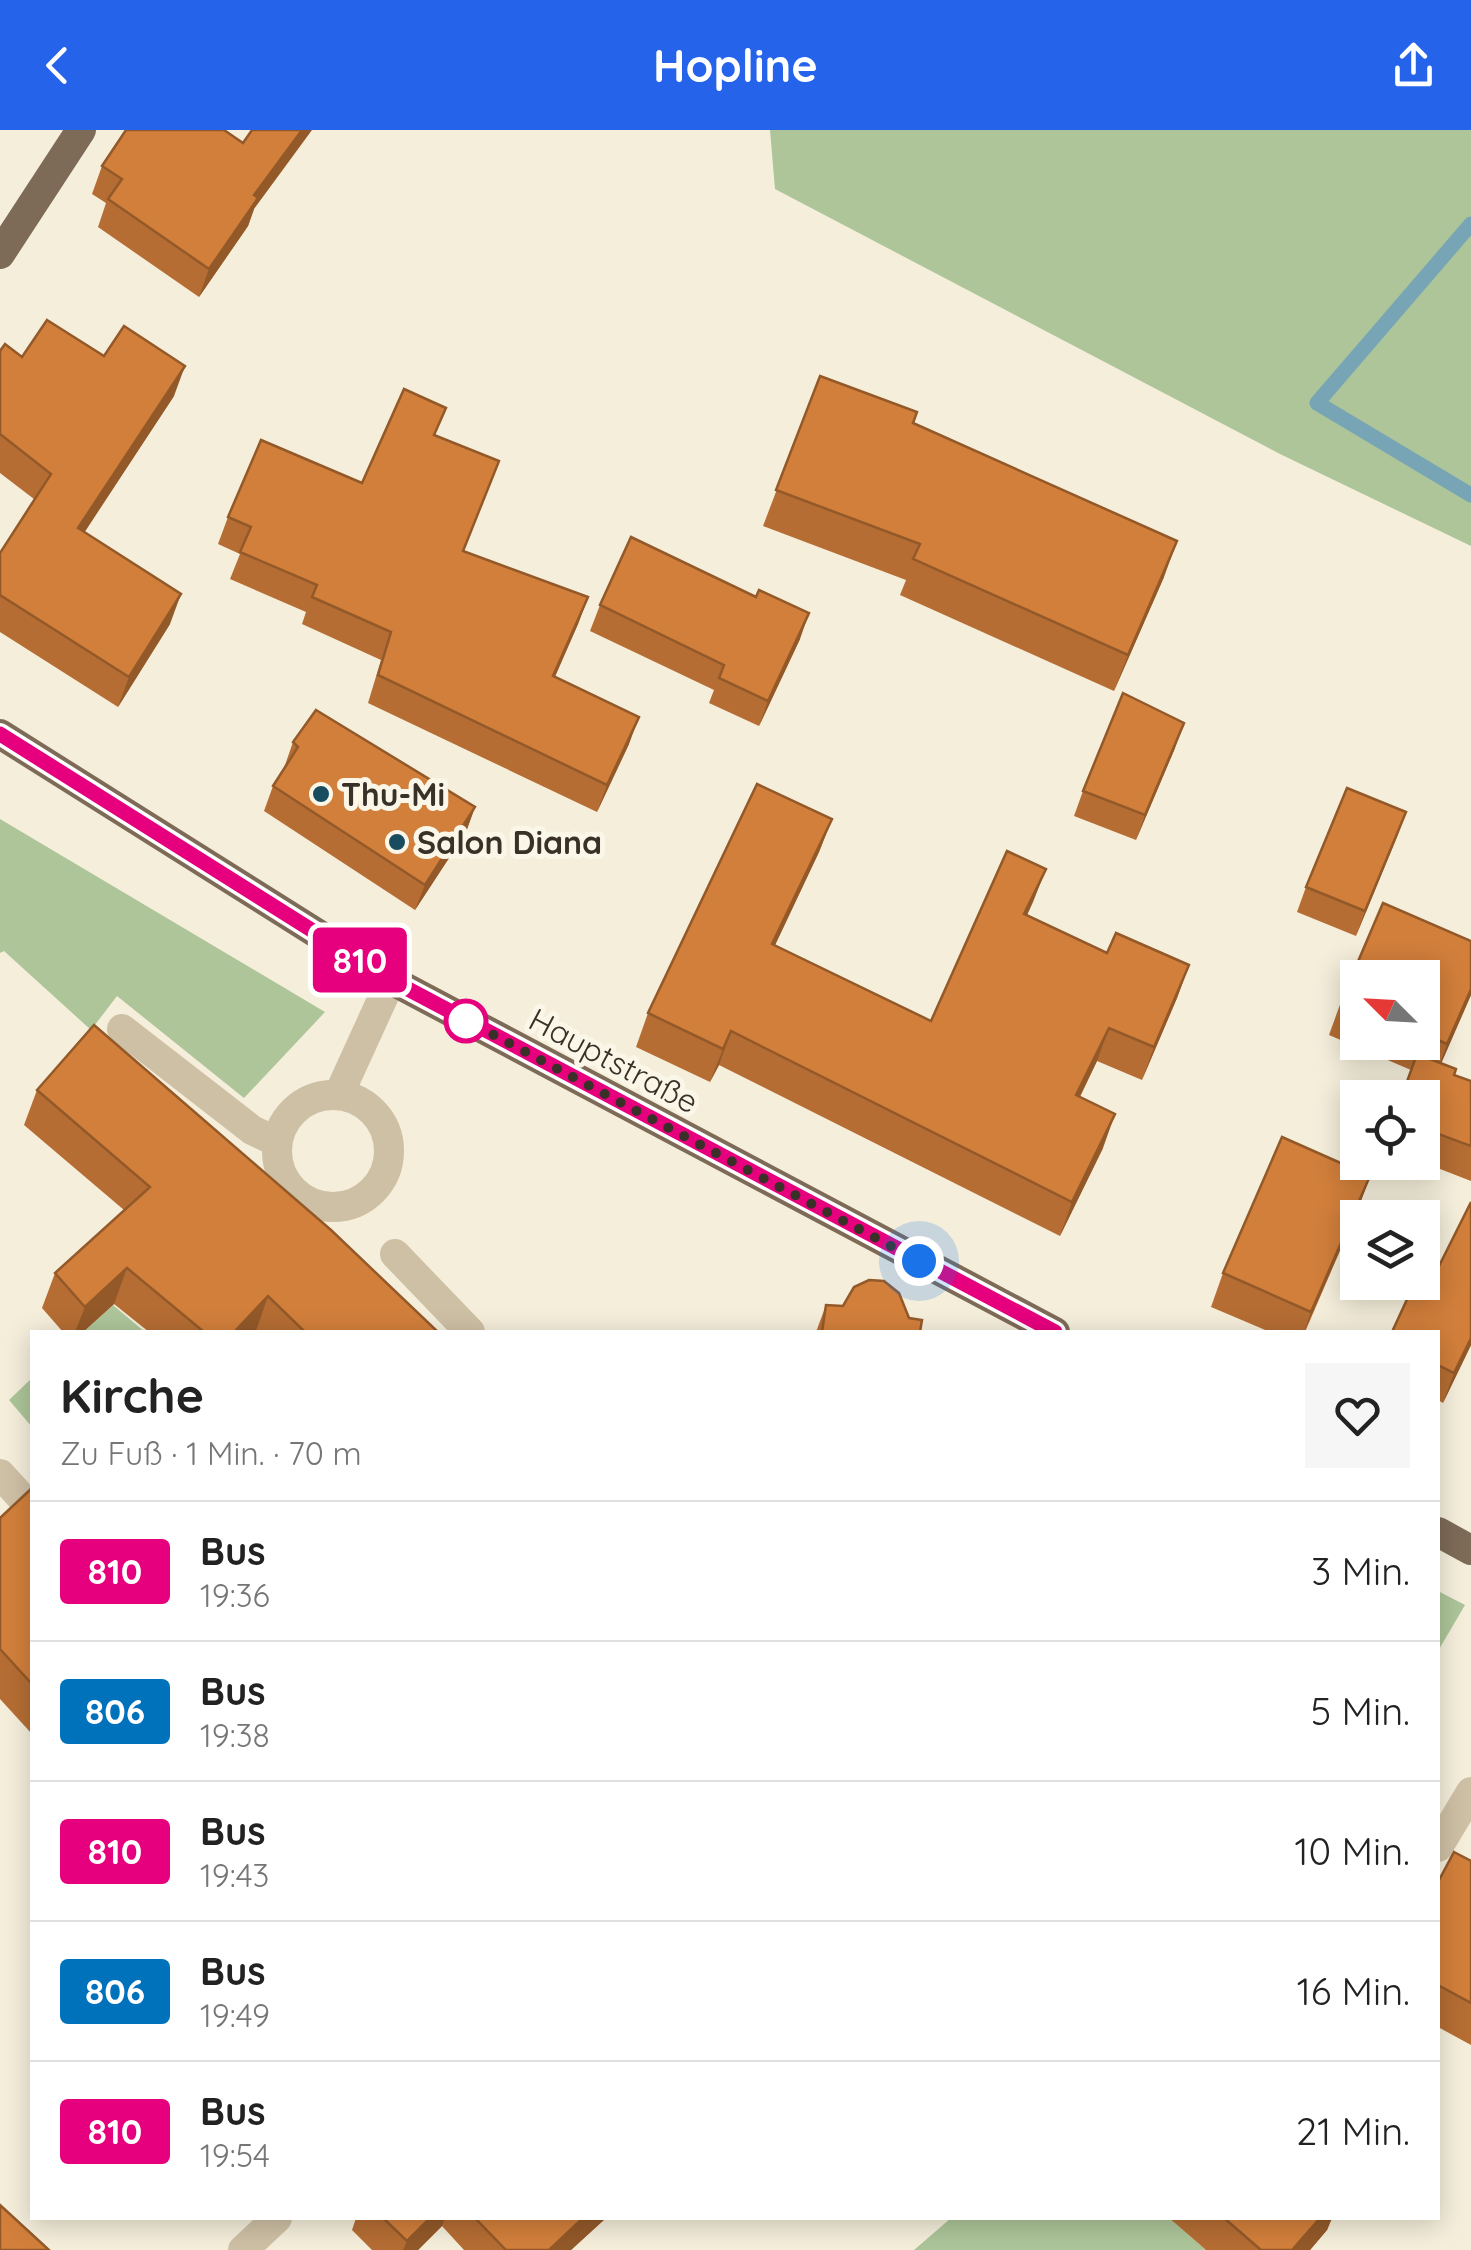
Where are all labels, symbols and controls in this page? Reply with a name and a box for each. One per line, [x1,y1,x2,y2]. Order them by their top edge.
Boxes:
text: Hopline [653,37,818,93]
icon: back [30,38,85,93]
icon: share [1386,38,1441,93]
place label: Thu-Mi [341,774,445,814]
marker: Thu-Mi [310,783,332,805]
place label: Salon Diana [417,822,602,862]
marker: Salon Diana [386,831,408,853]
line badge: 810 [302,928,418,992]
text: 810 [333,938,387,982]
north arrow [1340,960,1440,1060]
map controls [1340,960,1440,1300]
street label: Hauptstraße [523,999,705,1121]
unlabelled marker [445,1000,487,1042]
button: locate [1340,1080,1440,1180]
button: layers [1340,1200,1440,1300]
your location [894,1236,944,1286]
button: heart [1305,1363,1410,1468]
text: Kirche [60,1365,204,1425]
text: Zu Fuß · 1 Min. · 70 m [60,1433,362,1473]
text: Bus [200,1527,266,1575]
text: 3 Min. [1311,1547,1410,1595]
text: 810 [88,1549,142,1593]
text: 19:36 [200,1575,270,1615]
text: Bus [200,1667,266,1715]
text: 5 Min. [1311,1687,1410,1735]
text: 806 [85,1689,145,1733]
text: 19:38 [200,1715,270,1755]
text: Bus [200,1807,266,1855]
text: 10 Min. [1295,1827,1410,1875]
text: 810 [88,1829,142,1873]
text: 19:43 [200,1855,269,1895]
text: Bus [200,1947,266,1995]
text: 16 Min. [1297,1967,1410,2015]
text: 806 [85,1969,145,2013]
text: 19:49 [200,1995,270,2035]
text: Bus [200,2087,266,2135]
text: 21 Min. [1296,2107,1410,2155]
text: 810 [88,2109,142,2153]
text: 19:54 [200,2135,270,2175]

